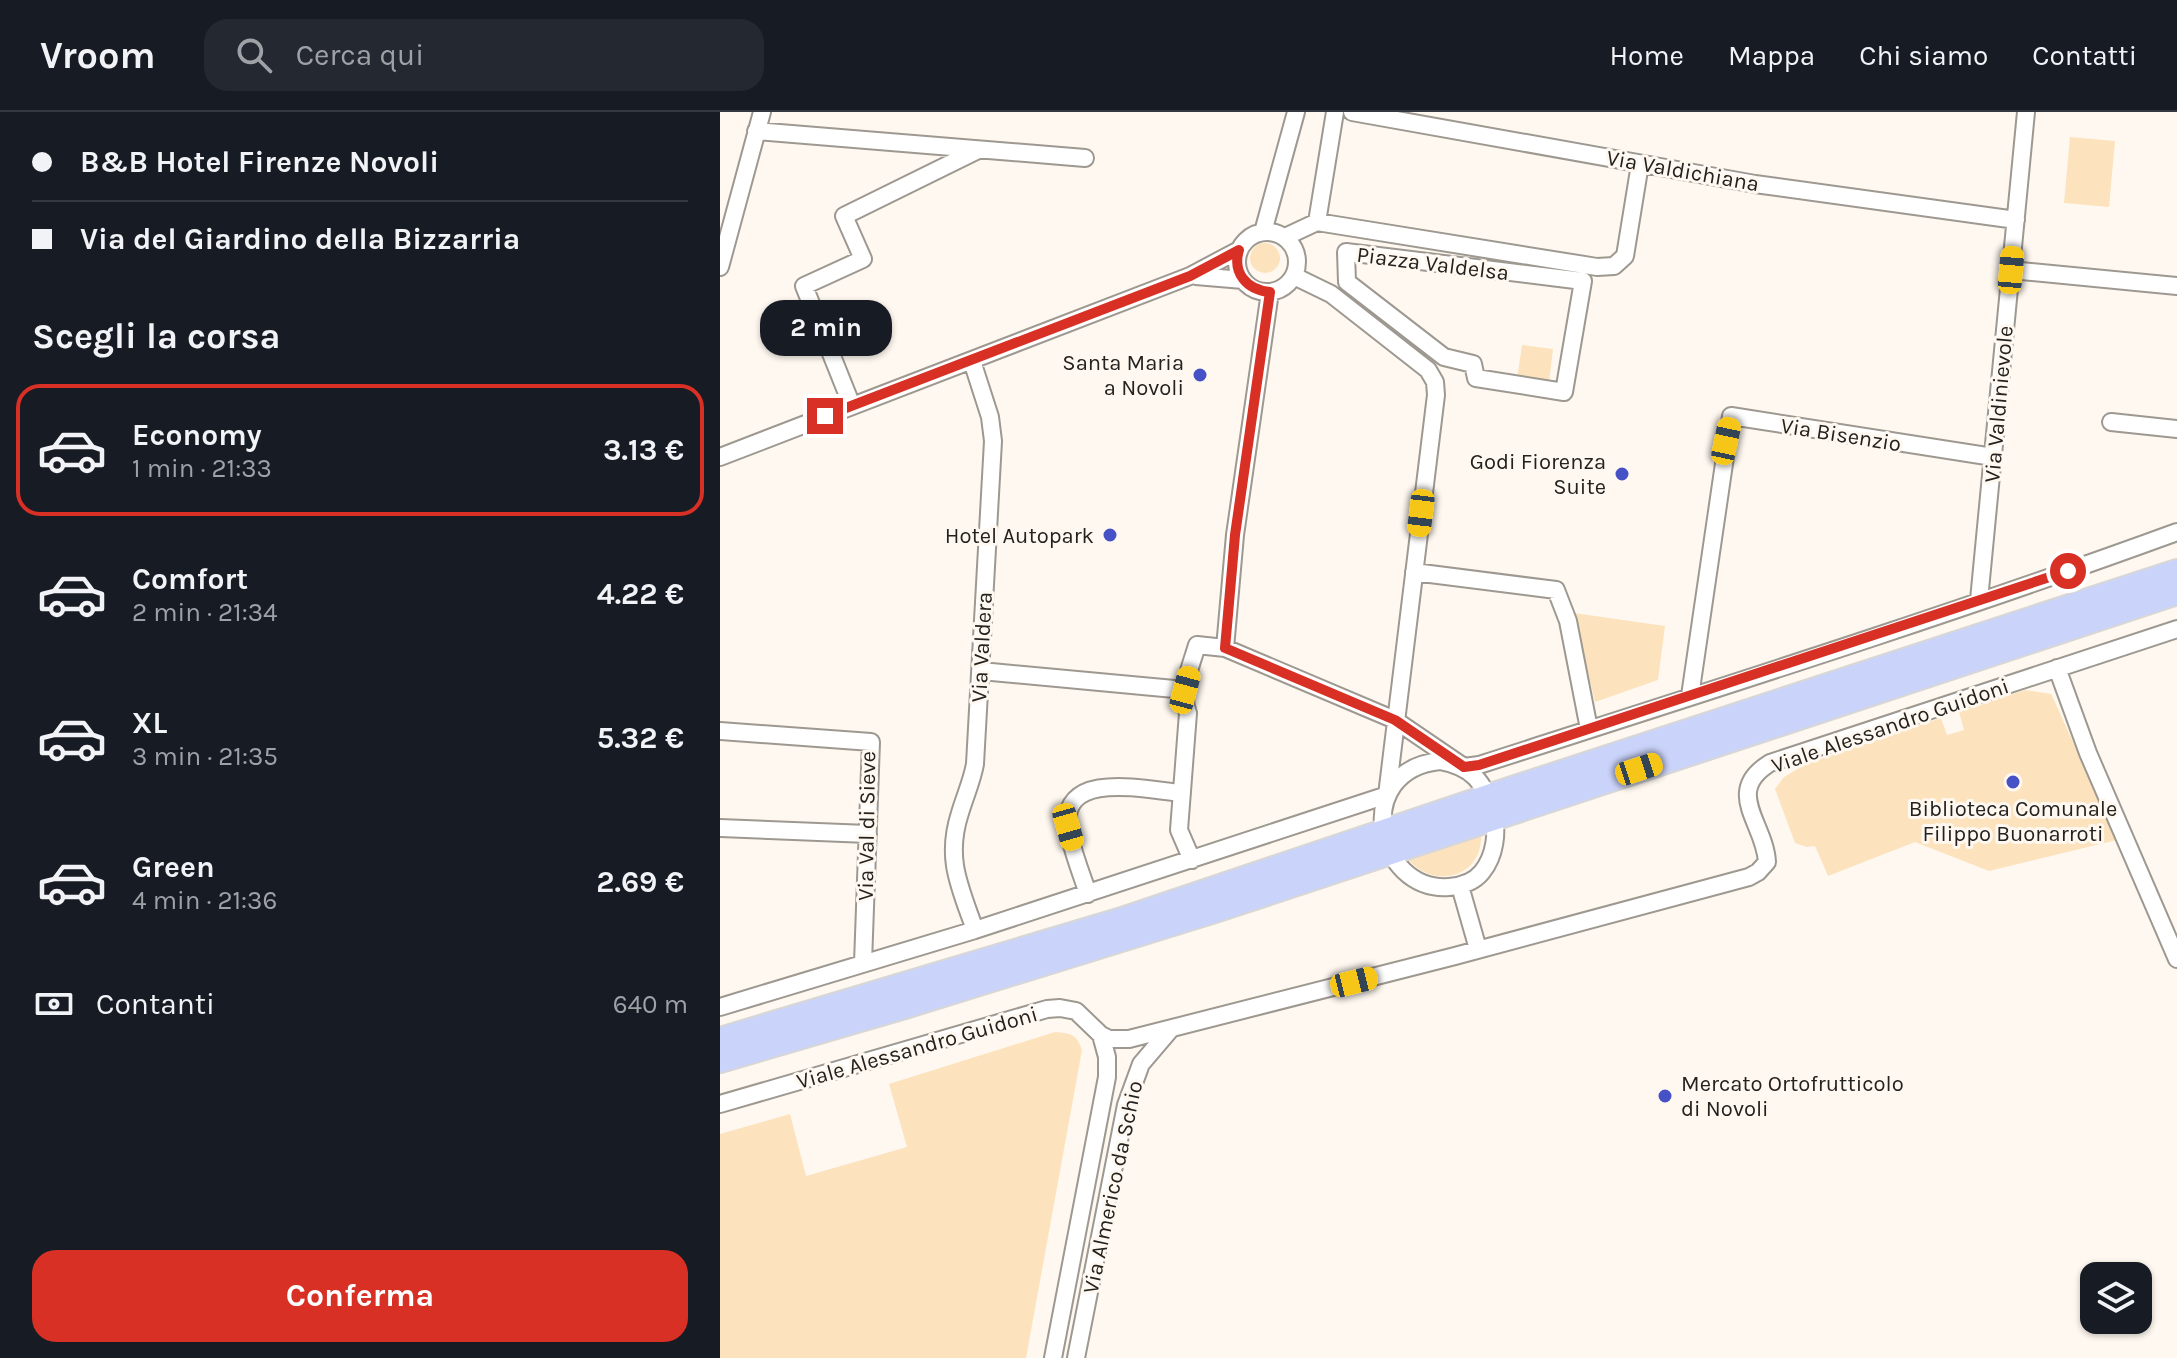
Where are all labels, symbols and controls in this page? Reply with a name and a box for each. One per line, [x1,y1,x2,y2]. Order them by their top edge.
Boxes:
search box [204,19,764,91]
text: Vroom [40,33,156,78]
icon: search [232,33,276,77]
text: Cerca qui [296,37,424,73]
text: Home [1609,39,1684,72]
text: Mappa [1728,39,1815,72]
text: Chi siamo [1859,39,1988,72]
text: Contatti [2032,39,2137,72]
text: B&B Hotel Firenze Novoli [80,144,439,180]
street label: Via Valdichiana [1605,145,1761,197]
text: Via del Giardino della Bizzarria [80,221,520,257]
street label: Piazza Valdelsa [1355,242,1510,286]
car [1997,245,2025,295]
callout: 2 min [759,300,891,356]
text: 2 min [790,312,862,343]
text: Scegli la corsa [32,315,281,357]
street label: Via Valdinievole [1979,325,2019,484]
place label: Santa Maria a Novoli [1062,350,1184,401]
marker: Santa Maria a Novoli [1191,366,1209,384]
route end [807,398,843,434]
street label: Via Bisenzio [1779,413,1903,457]
icon: car [36,414,108,486]
car [1709,415,1743,467]
text: Economy [132,417,262,453]
text: 3.13 € [603,432,684,468]
place label: Godi Fiorenza Suite [1470,449,1606,500]
text: 1 min · 21:33 [132,453,272,484]
marker: Godi Fiorenza Suite [1613,465,1631,483]
car [1406,488,1436,538]
place label: Hotel Autopark [945,523,1094,549]
marker: Hotel Autopark [1101,526,1119,544]
route start [2050,553,2086,589]
icon: car [36,558,108,630]
text: Comfort [132,561,248,597]
text: 4.22 € [597,576,684,612]
street label: Via Valdera [966,591,998,703]
text: 2 min · 21:34 [132,597,278,628]
car [1167,664,1203,716]
street label: Viale Alessandro Guidoni [1768,673,2013,779]
icon: car [36,702,108,774]
text: XL [132,705,167,741]
text: 5.32 € [597,720,684,756]
text: 3 min · 21:35 [132,741,278,772]
car [1612,750,1666,788]
street label: Via Val di Sieve [853,751,881,901]
marker: Biblioteca Comunale Filippo Buonarroti [2004,773,2022,791]
place label: Biblioteca Comunale Filippo Buonarroti [1909,796,2117,847]
car [1050,801,1086,853]
icon: car [36,846,108,918]
text: Green [132,849,215,885]
text: 2.69 € [596,864,684,900]
text: 4 min · 21:36 [132,885,277,916]
car [1328,965,1380,999]
icon: cash [32,982,76,1026]
text: Contanti [96,986,215,1022]
text: 640 m [613,989,688,1020]
street label: Viale Alessandro Guidoni [794,1001,1041,1095]
place label: Mercato Ortofrutticolo di Novoli [1681,1071,1904,1122]
street label: Via Almerico da Schio [1078,1078,1148,1296]
marker: Mercato Ortofrutticolo di Novoli [1656,1087,1674,1105]
button: Conferma [32,1250,688,1342]
map controls [2080,1262,2152,1334]
button: layers [2080,1262,2152,1334]

